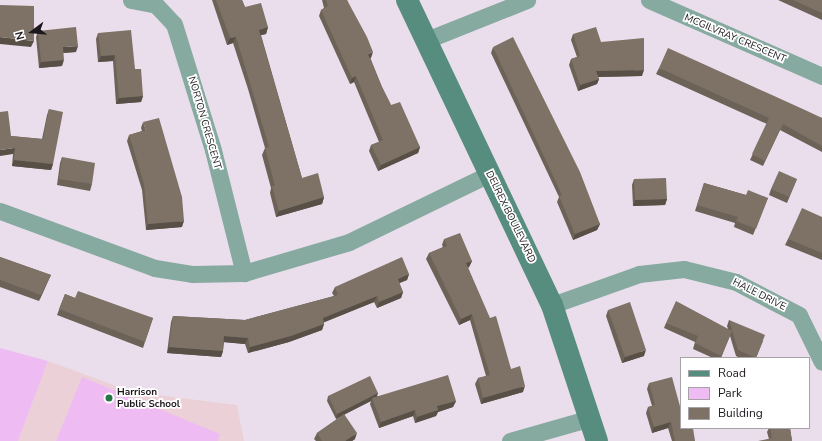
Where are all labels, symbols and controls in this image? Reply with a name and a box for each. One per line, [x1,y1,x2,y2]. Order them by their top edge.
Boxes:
north arrow [12,12,52,52]
street label: MCGILVRAY CRESCENT [682,12,788,66]
text: N [12,29,28,41]
street label: NORTON CRESCENT [185,75,223,171]
street label: DELREX BOULEVARD [483,169,537,265]
street label: HALE DRIVE [730,276,788,314]
legend [680,357,810,429]
text: Road [718,365,746,381]
text: Park [718,385,742,401]
place label: Harrison Public School [117,386,180,410]
marker: Harrison Public School [104,393,114,403]
text: Building [718,405,763,421]

